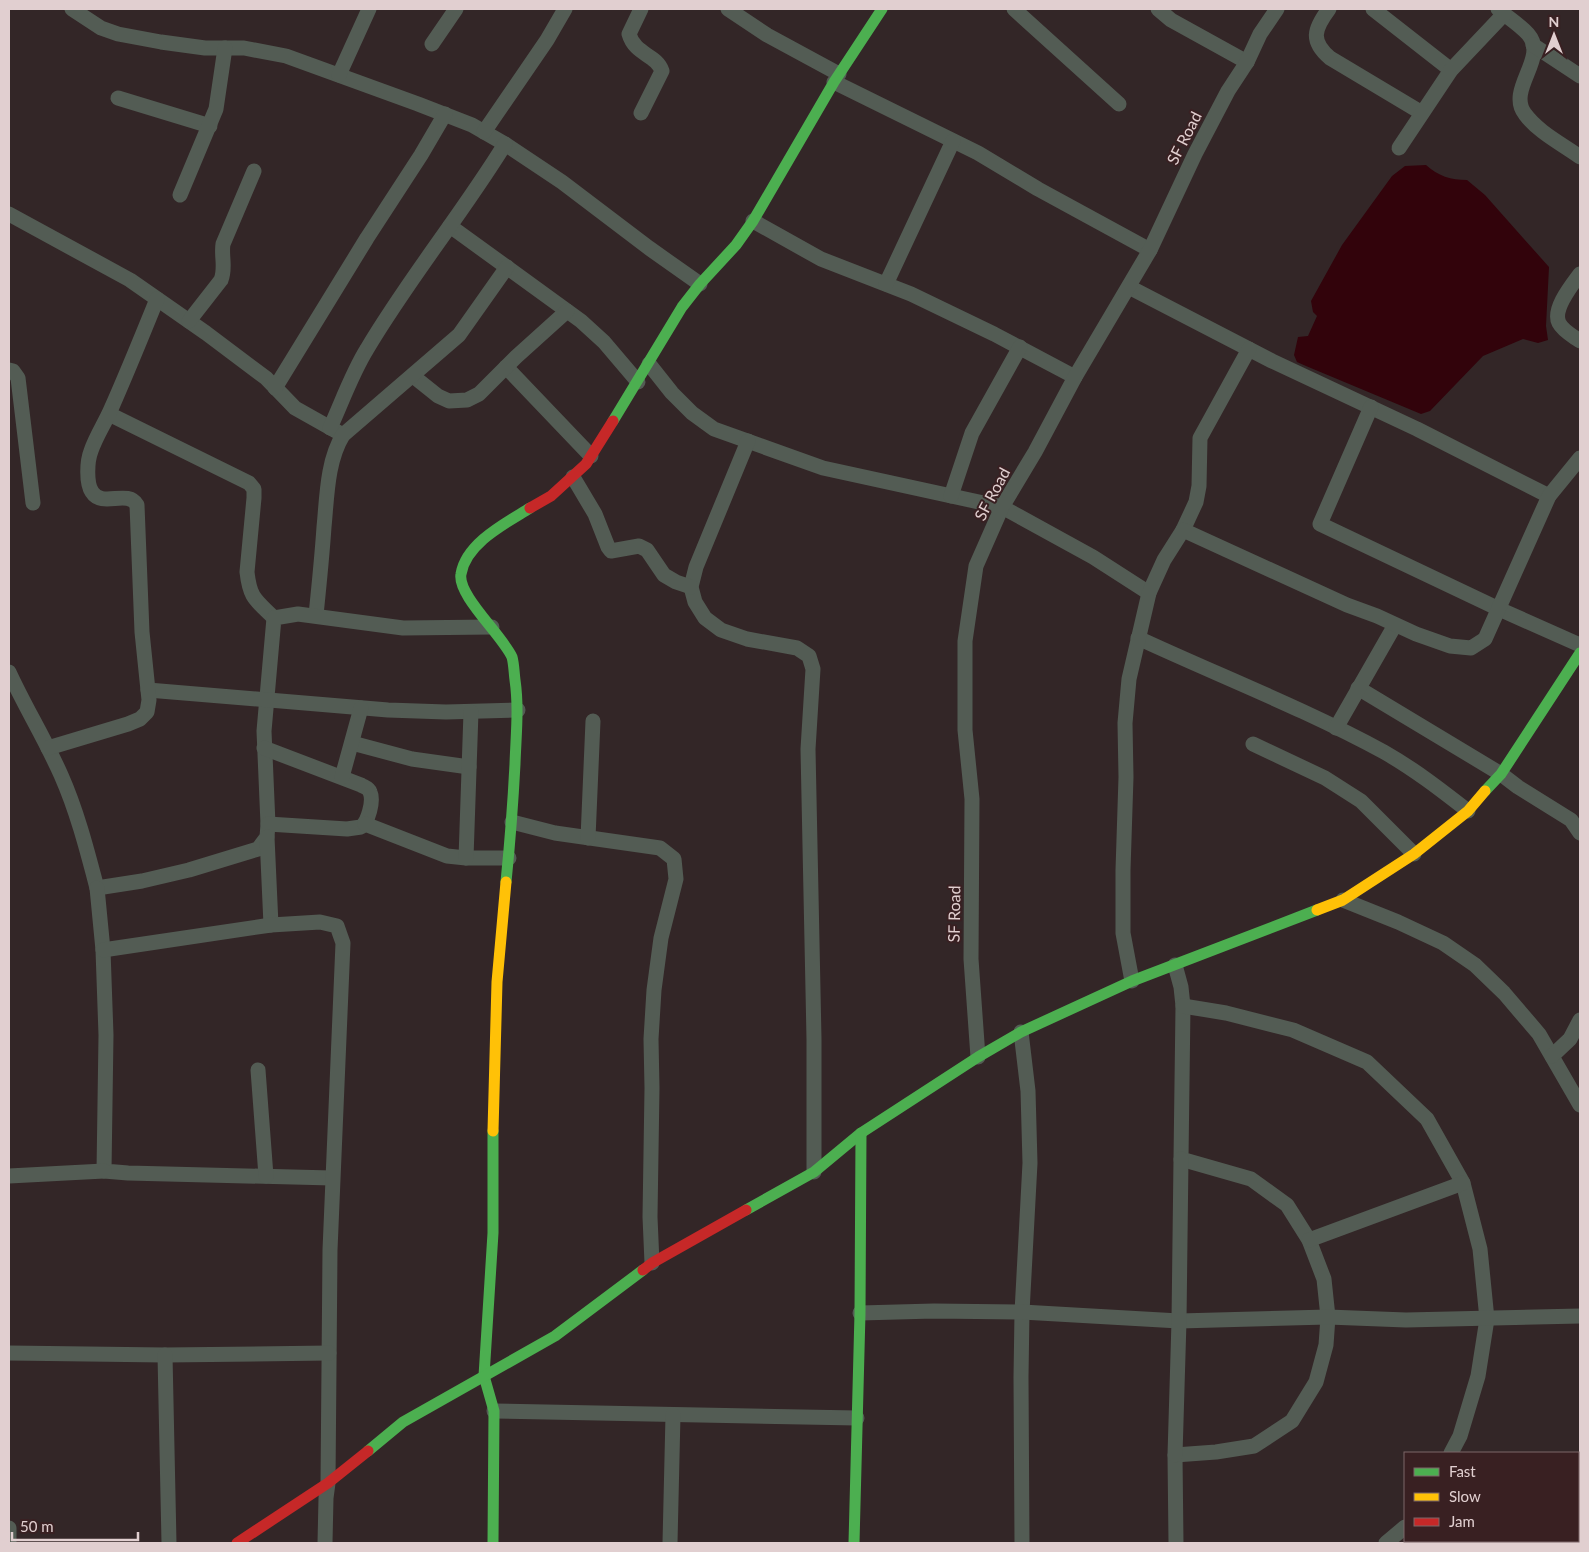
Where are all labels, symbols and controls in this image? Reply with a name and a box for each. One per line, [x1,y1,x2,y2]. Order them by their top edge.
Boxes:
north arrow [1529,10,1579,60]
text: N [1549,13,1559,30]
street label: SF Road [1162,108,1205,167]
street label: SF Road [970,464,1013,523]
street label: SF Road [944,885,963,943]
legend [1404,1452,1579,1542]
text: Fast [1449,1462,1476,1480]
text: Slow [1449,1487,1481,1505]
scale bar [12,1510,139,1542]
text: Jam [1449,1512,1475,1530]
text: 50 m [20,1517,54,1535]

